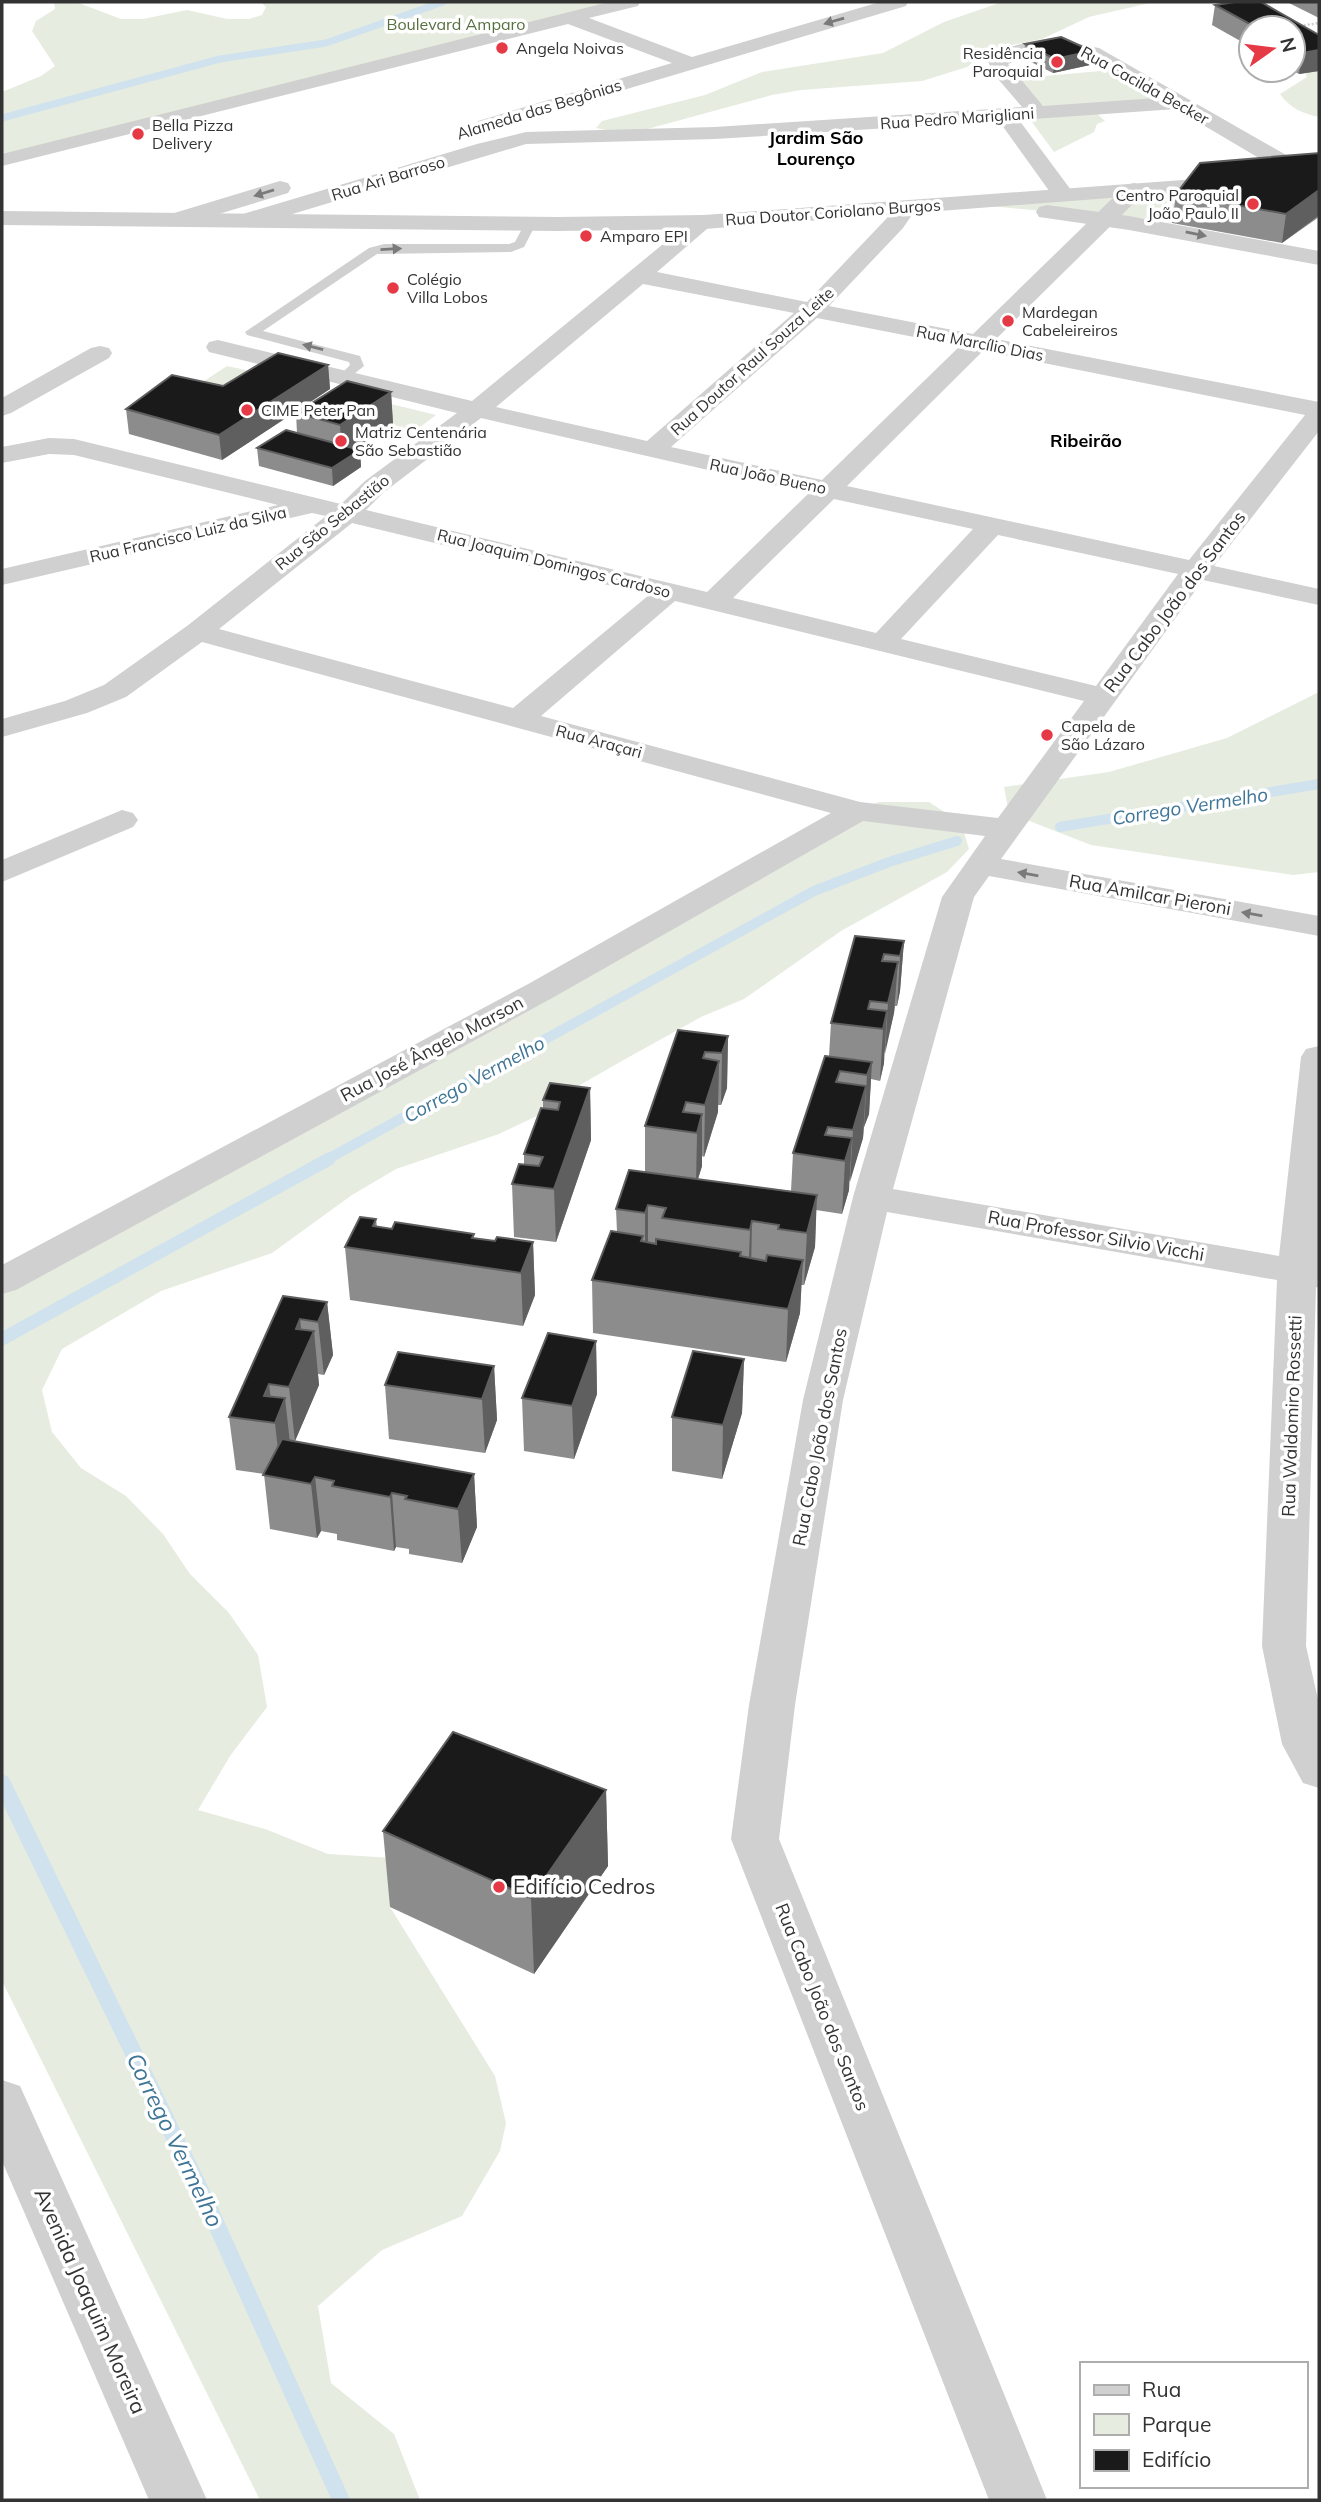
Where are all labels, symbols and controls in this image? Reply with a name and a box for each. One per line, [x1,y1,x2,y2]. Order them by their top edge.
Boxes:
park label: Boulevard Amparo [387,14,525,34]
north arrow [1237,14,1307,84]
one-way arrow [823,16,844,26]
text: N [1275,35,1302,55]
place label: Angela Noivas [516,38,624,58]
marker: Angela Noivas [494,40,510,56]
street label: Rua Cacilda Becker [1077,42,1213,129]
place label: Residência Paroquial [963,43,1043,81]
marker: Residência Paroquial [1049,54,1065,70]
street label: Alameda das Begônias [454,74,624,144]
street label: Rua Pedro Marigliani [879,103,1035,133]
place label: Bella Pizza Delivery [152,115,233,153]
marker: Bella Pizza Delivery [130,126,146,142]
district label: Jardim São Lourenço [768,126,864,170]
street label: Rua Ari Barroso [329,151,447,205]
place label: Centro Paroquial João Paulo II [1115,185,1239,223]
one-way arrow [253,188,274,198]
street label: Rua Doutor Coriolano Burgos [725,194,941,230]
marker: Centro Paroquial João Paulo II [1245,196,1261,212]
place label: Amparo EPI [600,226,688,246]
marker: Amparo EPI [578,228,594,244]
one-way arrow [1185,229,1207,240]
one-way arrow [380,243,402,254]
place label: Colégio Villa Lobos [407,269,488,307]
marker: Colégio Villa Lobos [385,280,401,296]
street label: Rua Doutor Raul Souza Leite [666,282,838,440]
place label: Mardegan Cabeleireiros [1022,302,1118,340]
marker: Mardegan Cabeleireiros [1000,313,1016,329]
street label: Rua Marcílio Dias [915,321,1045,365]
one-way arrow [302,341,324,352]
place label: CIME Peter Pan [261,400,375,420]
marker: CIME Peter Pan [239,402,255,418]
place label: Matriz Centenária São Sebastião [355,422,487,460]
district label: Ribeirão [1050,429,1122,452]
marker: Matriz Centenária São Sebastião [333,433,349,449]
street label: Rua João Bueno [708,454,828,498]
street label: Rua São Sebastião [271,470,393,574]
street label: Rua Francisco Luiz da Silva [88,502,288,566]
street label: Rua Cabo João dos Santos [1099,506,1251,697]
street label: Rua Joaquim Domingos Cardoso [435,524,673,602]
place label: Capela de São Lázaro [1061,716,1145,754]
street label: Rua Araçari [554,720,644,762]
marker: Capela de São Lázaro [1039,727,1055,743]
water label: Corrego Vermelho [1110,782,1270,830]
one-way arrow [1017,868,1039,879]
street label: Rua Amilcar Pieroni [1067,869,1233,920]
one-way arrow [1241,908,1263,919]
street label: Rua José Ângelo Marson [336,990,527,1107]
water label: Corrego Vermelho [399,1030,549,1128]
street label: Rua Professor Silvio Vicchi [986,1205,1206,1266]
street label: Rua Waldomiro Rossetti [1276,1315,1307,1517]
street label: Rua Cabo João dos Santos [787,1326,852,1548]
place label: Edifício Cedros [513,1873,655,1899]
marker: Edifício Cedros [491,1879,507,1895]
street label: Rua Cabo João dos Santos [770,1900,875,2114]
water label: Corrego Vermelho [121,2048,230,2232]
street label: Avenida Joaquim Moreira [29,2184,153,2418]
legend [1080,2362,1307,2488]
text: Rua [1142,2376,1181,2402]
text: Parque [1142,2411,1211,2437]
text: Edifício [1142,2446,1211,2472]

